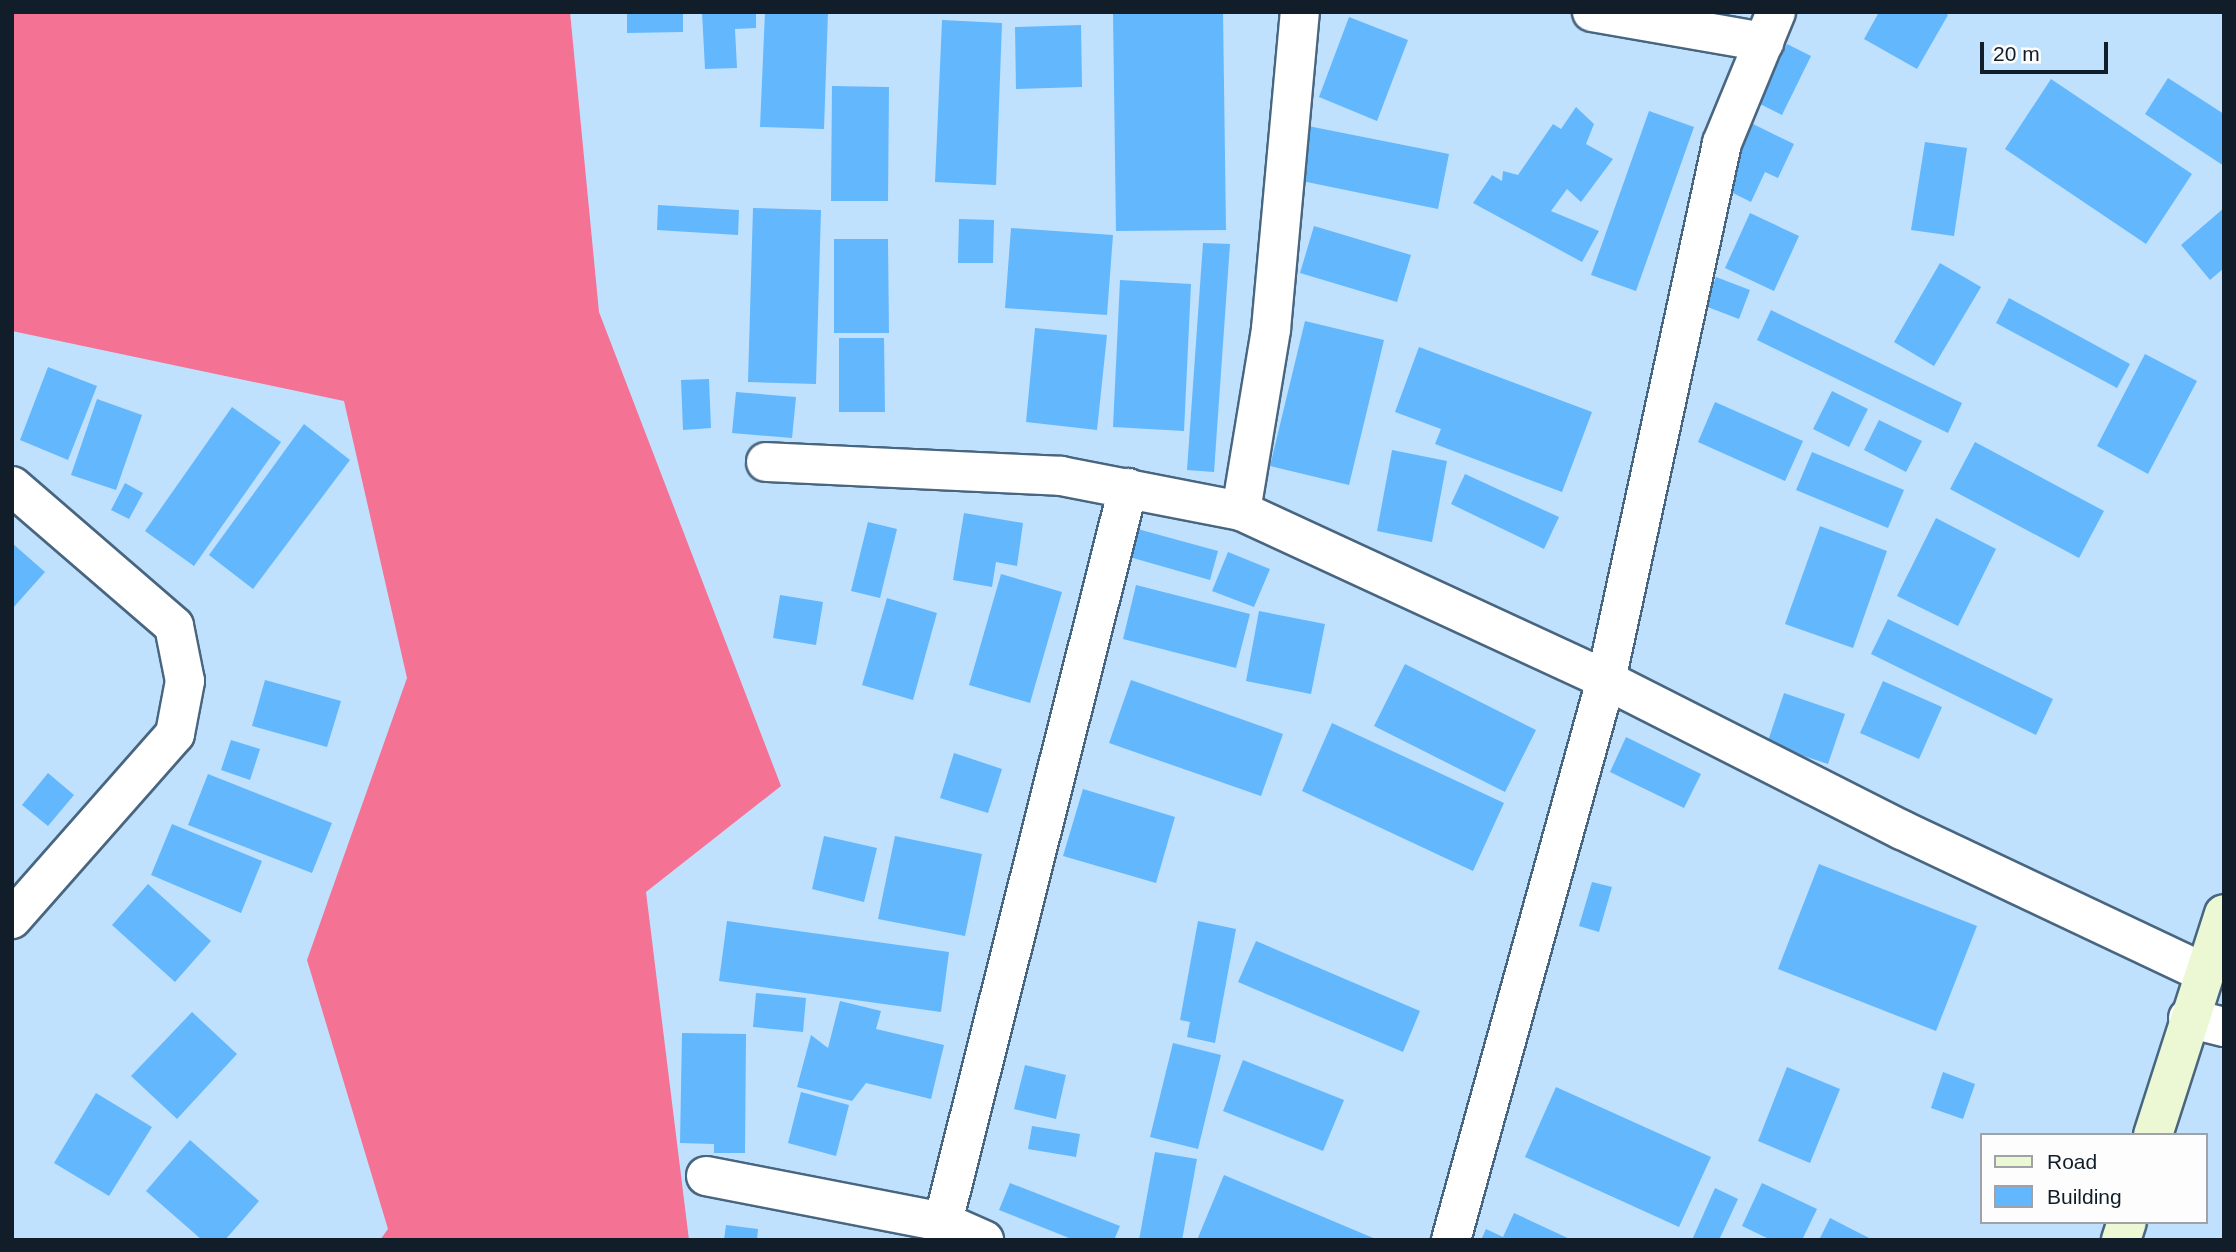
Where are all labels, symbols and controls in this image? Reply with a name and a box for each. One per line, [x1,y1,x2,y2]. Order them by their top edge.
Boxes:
scale bar [1984,28,2112,72]
text: 20 m [1993,42,2040,65]
legend [1980,1133,2208,1224]
text: Road [2047,1150,2097,1173]
text: Building [2047,1185,2122,1208]

